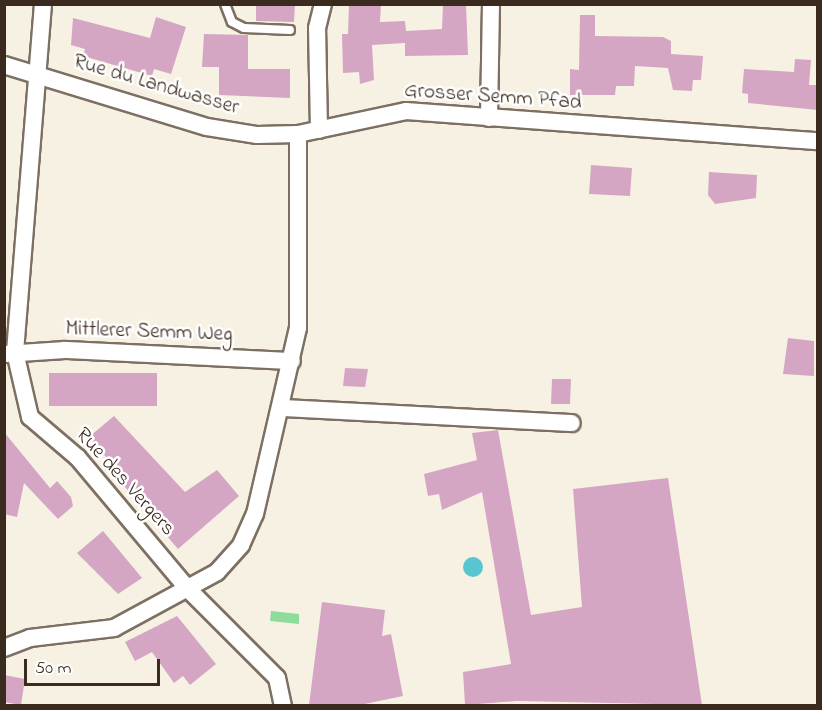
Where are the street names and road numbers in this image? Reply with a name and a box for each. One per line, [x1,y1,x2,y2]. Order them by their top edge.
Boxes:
street label: Rue du Landwasser [70,49,242,121]
street label: Grosser Semm Pfad [404,78,582,116]
street label: Mittlerer Semm Weg [65,316,233,348]
street label: Rue des Vergers [70,423,180,541]

